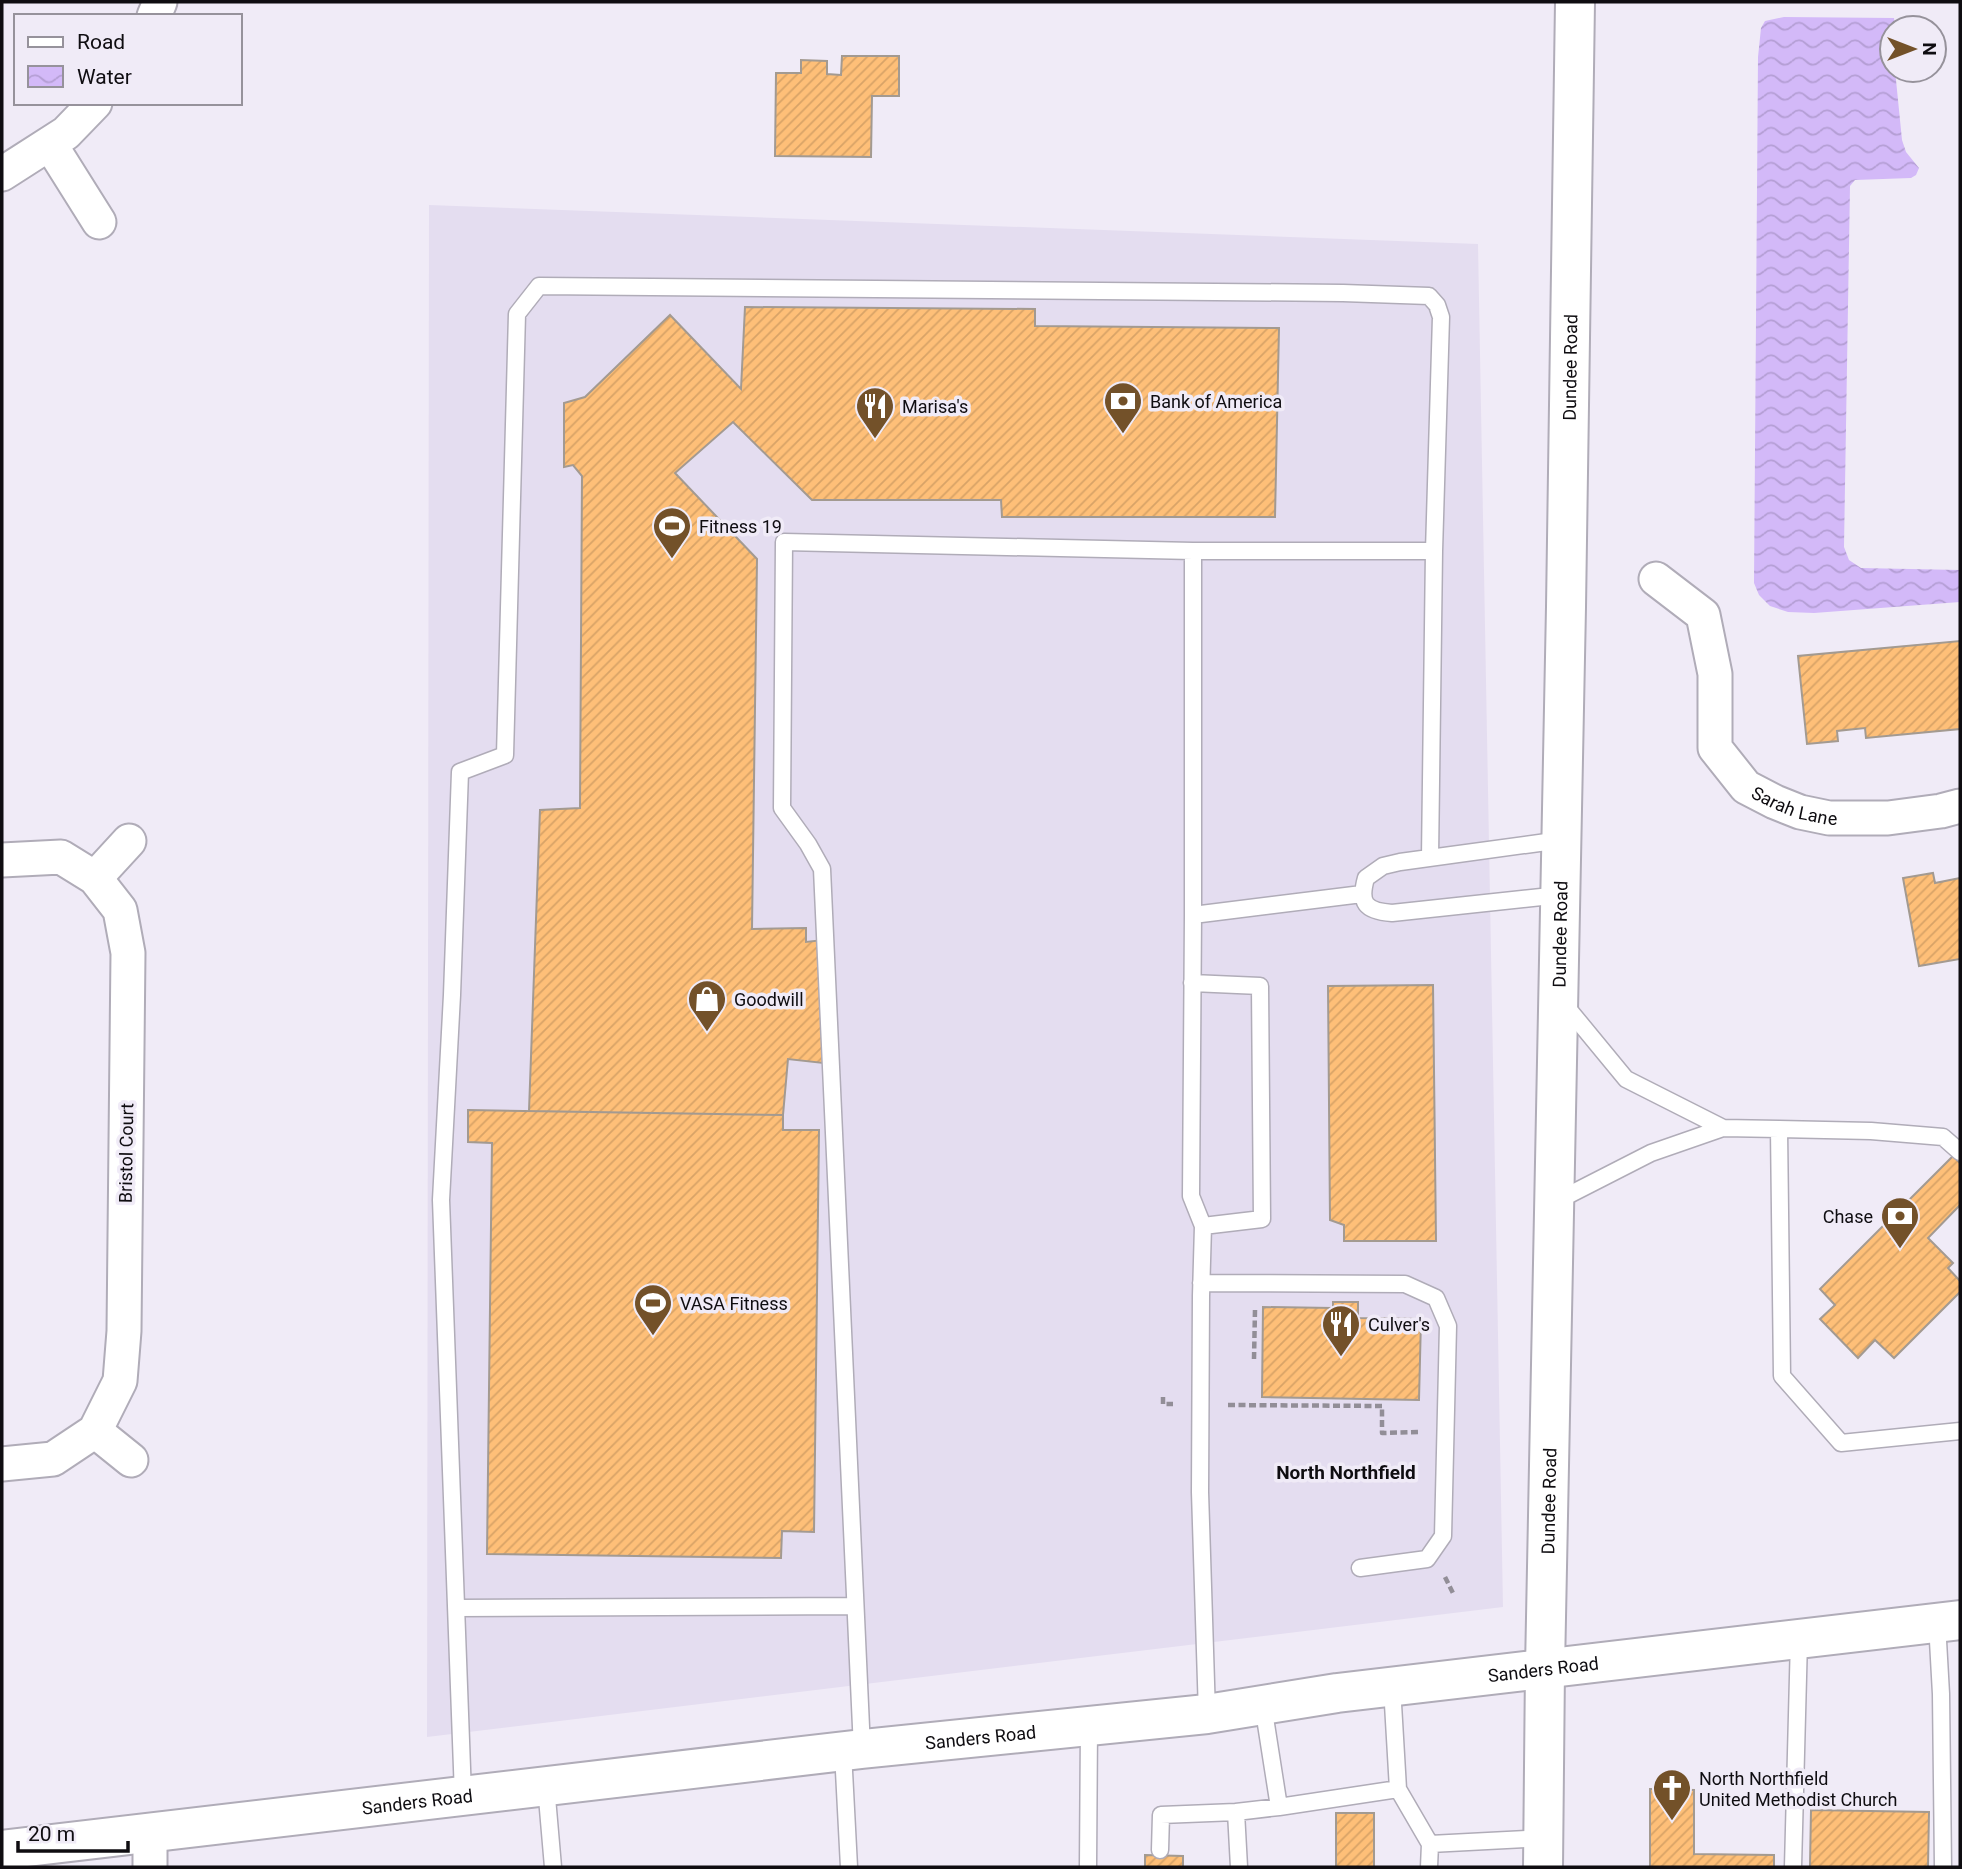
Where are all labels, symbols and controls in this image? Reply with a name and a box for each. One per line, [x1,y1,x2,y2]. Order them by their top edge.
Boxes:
legend [14,14,242,105]
north arrow [1878,14,1948,84]
text: Road [77,30,125,54]
text: N [1918,42,1941,56]
text: Water [77,65,132,89]
street label: Dundee Road [1558,314,1581,421]
bank icon: Bank of America [1102,380,1144,435]
restaurant icon: Marisa's [854,385,896,440]
place label: Bank of America [1150,391,1282,412]
place label: Marisa's [902,396,968,417]
sports icon: Fitness 19 [651,505,693,560]
place label: Fitness 19 [699,516,782,537]
street label: Sarah Lane [1748,781,1837,829]
street label: Dundee Road [1548,881,1571,988]
shop icon: Goodwill [686,978,728,1033]
place label: Goodwill [734,989,804,1010]
street label: Bristol Court [115,1103,137,1203]
bank icon: Chase [1879,1195,1921,1250]
place label: Chase [1823,1206,1873,1227]
sports icon: VASA Fitness [632,1282,674,1337]
place label: VASA Fitness [680,1293,788,1314]
restaurant icon: Culver's [1320,1303,1362,1358]
place label: Culver's [1368,1314,1430,1335]
street label: Dundee Road [1537,1447,1560,1555]
district label: North Northfield [1276,1461,1416,1484]
street label: Sanders Road [1487,1652,1600,1686]
street label: Sanders Road [924,1721,1037,1753]
church icon: North Northfield United Methodist Church [1651,1767,1693,1822]
place label: North Northfield United Methodist Church [1699,1768,1897,1810]
street label: Sanders Road [361,1784,474,1818]
scale bar [18,1810,128,1854]
text: 20 m [28,1822,75,1846]

